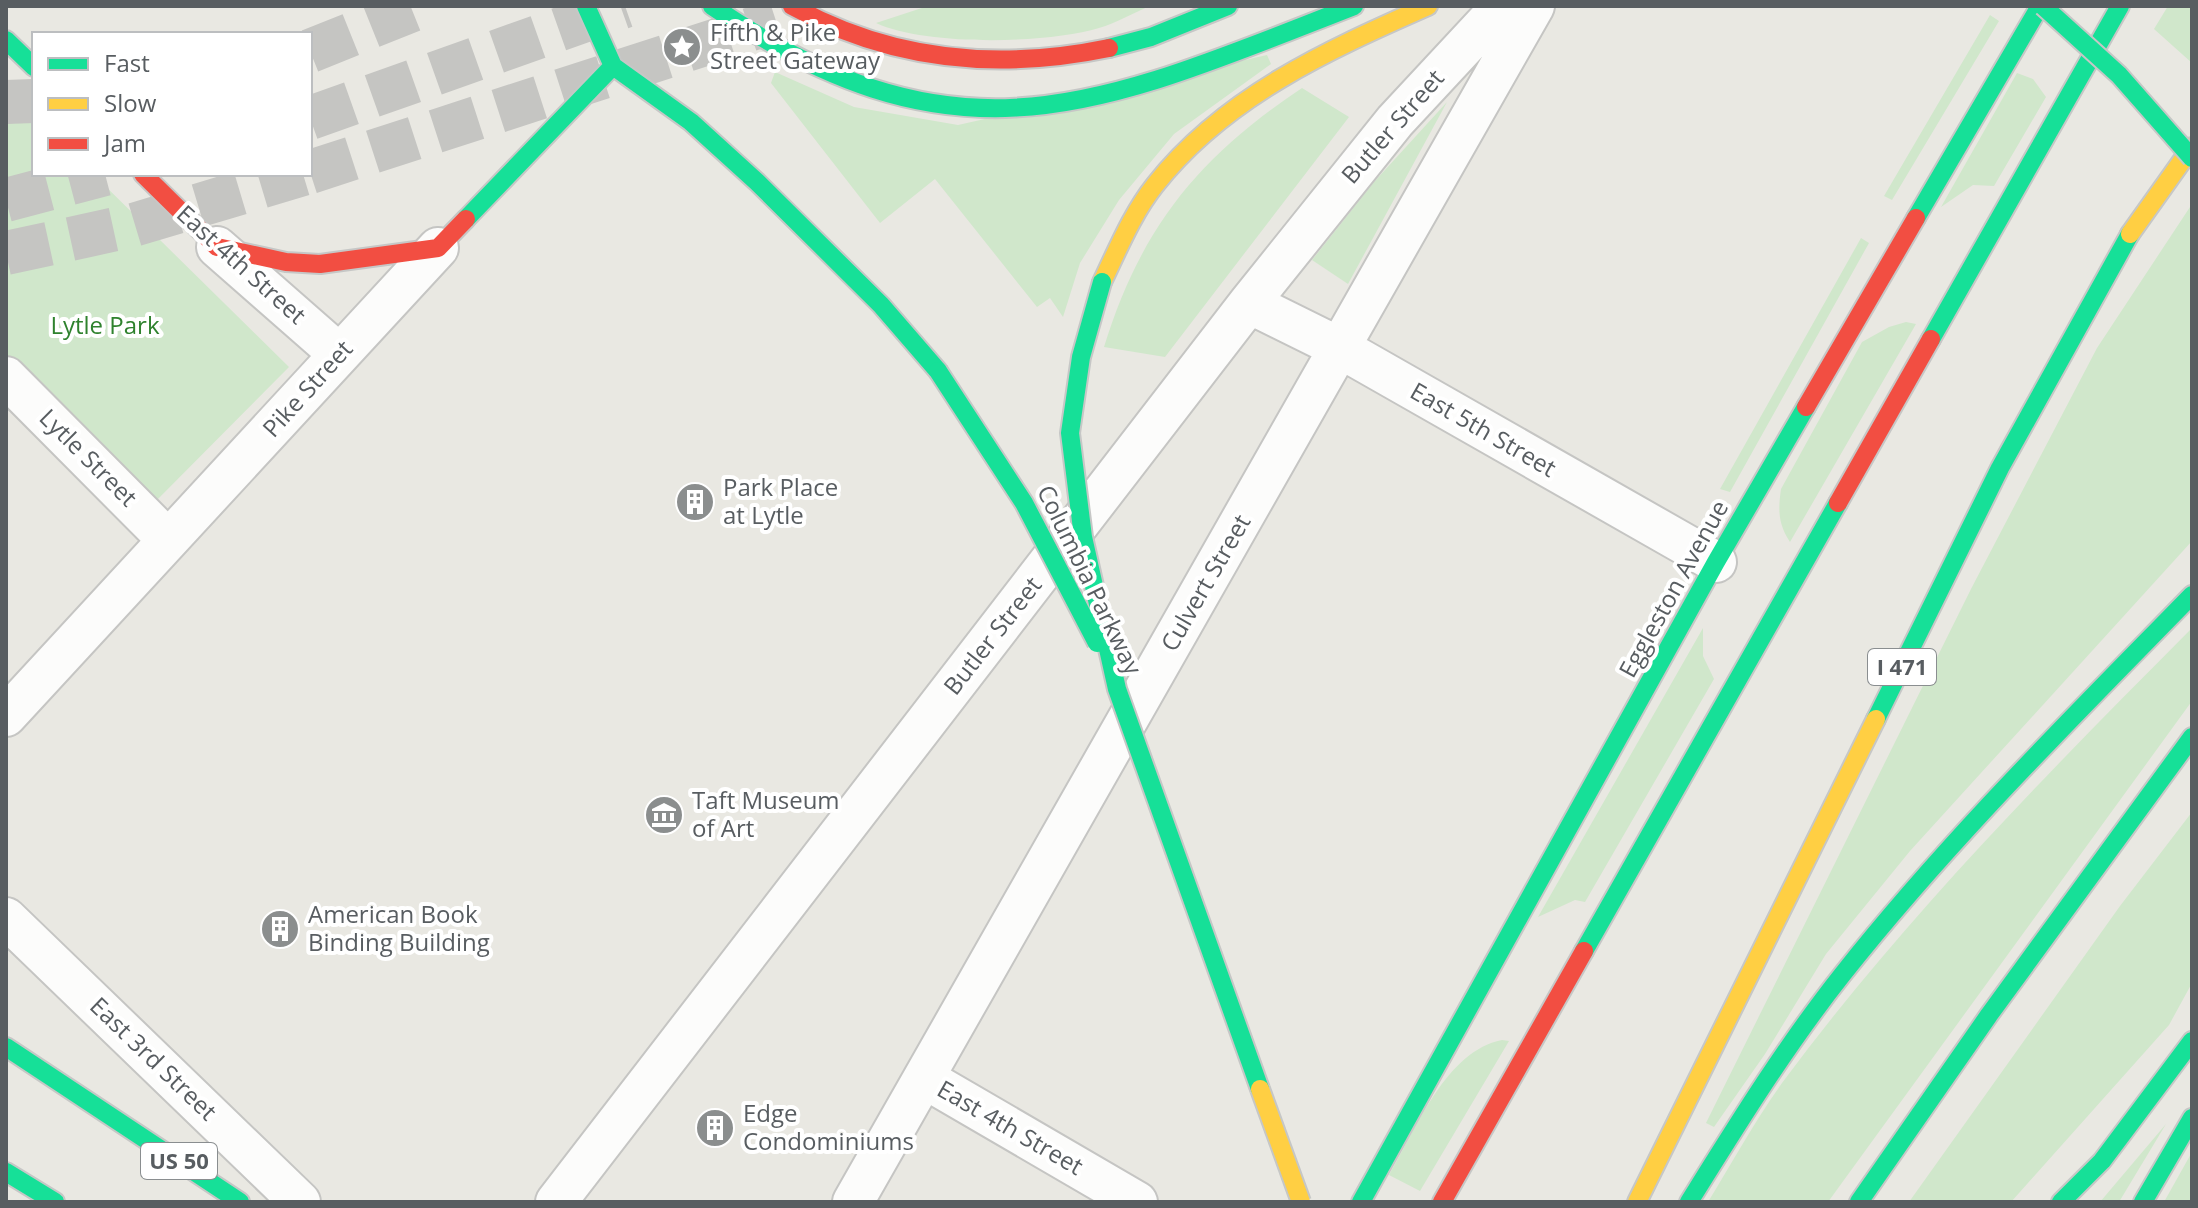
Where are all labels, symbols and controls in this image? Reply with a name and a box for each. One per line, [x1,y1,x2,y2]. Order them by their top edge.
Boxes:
place label: Fifth & Pike Street Gateway [710,15,881,76]
place icon: Fifth & Pike Street Gateway [661,26,703,68]
legend [32,32,312,176]
text: Fast [104,46,150,79]
street label: Butler Street [1333,62,1451,190]
text: Slow [104,86,157,119]
text: Jam [102,126,146,159]
street label: East 4th Street [170,197,314,331]
park label: Lytle Park [50,308,160,341]
street label: Pike Street [255,332,359,444]
street label: East 5th Street [1405,374,1563,484]
street label: Lytle Street [33,401,145,513]
place label: Park Place at Lytle [723,470,838,531]
street label: Columbia Parkway [1030,479,1151,680]
building icon: Park Place at Lytle [674,481,716,523]
street label: Eggleston Avenue [1610,494,1735,683]
street label: Culvert Street [1152,508,1257,657]
street label: Butler Street [935,569,1048,701]
road number: I 471 [1868,649,1936,685]
place label: Taft Museum of Art [692,783,840,844]
museum icon: Taft Museum of Art [643,794,685,836]
place label: American Book Binding Building [308,897,490,958]
building icon: American Book Binding Building [259,908,301,950]
street label: East 3rd Street [83,989,225,1127]
street label: East 4th Street [932,1072,1090,1182]
place label: Edge Condominiums [743,1096,914,1157]
building icon: Edge Condominiums [694,1107,736,1149]
road number: US 50 [141,1143,217,1179]

